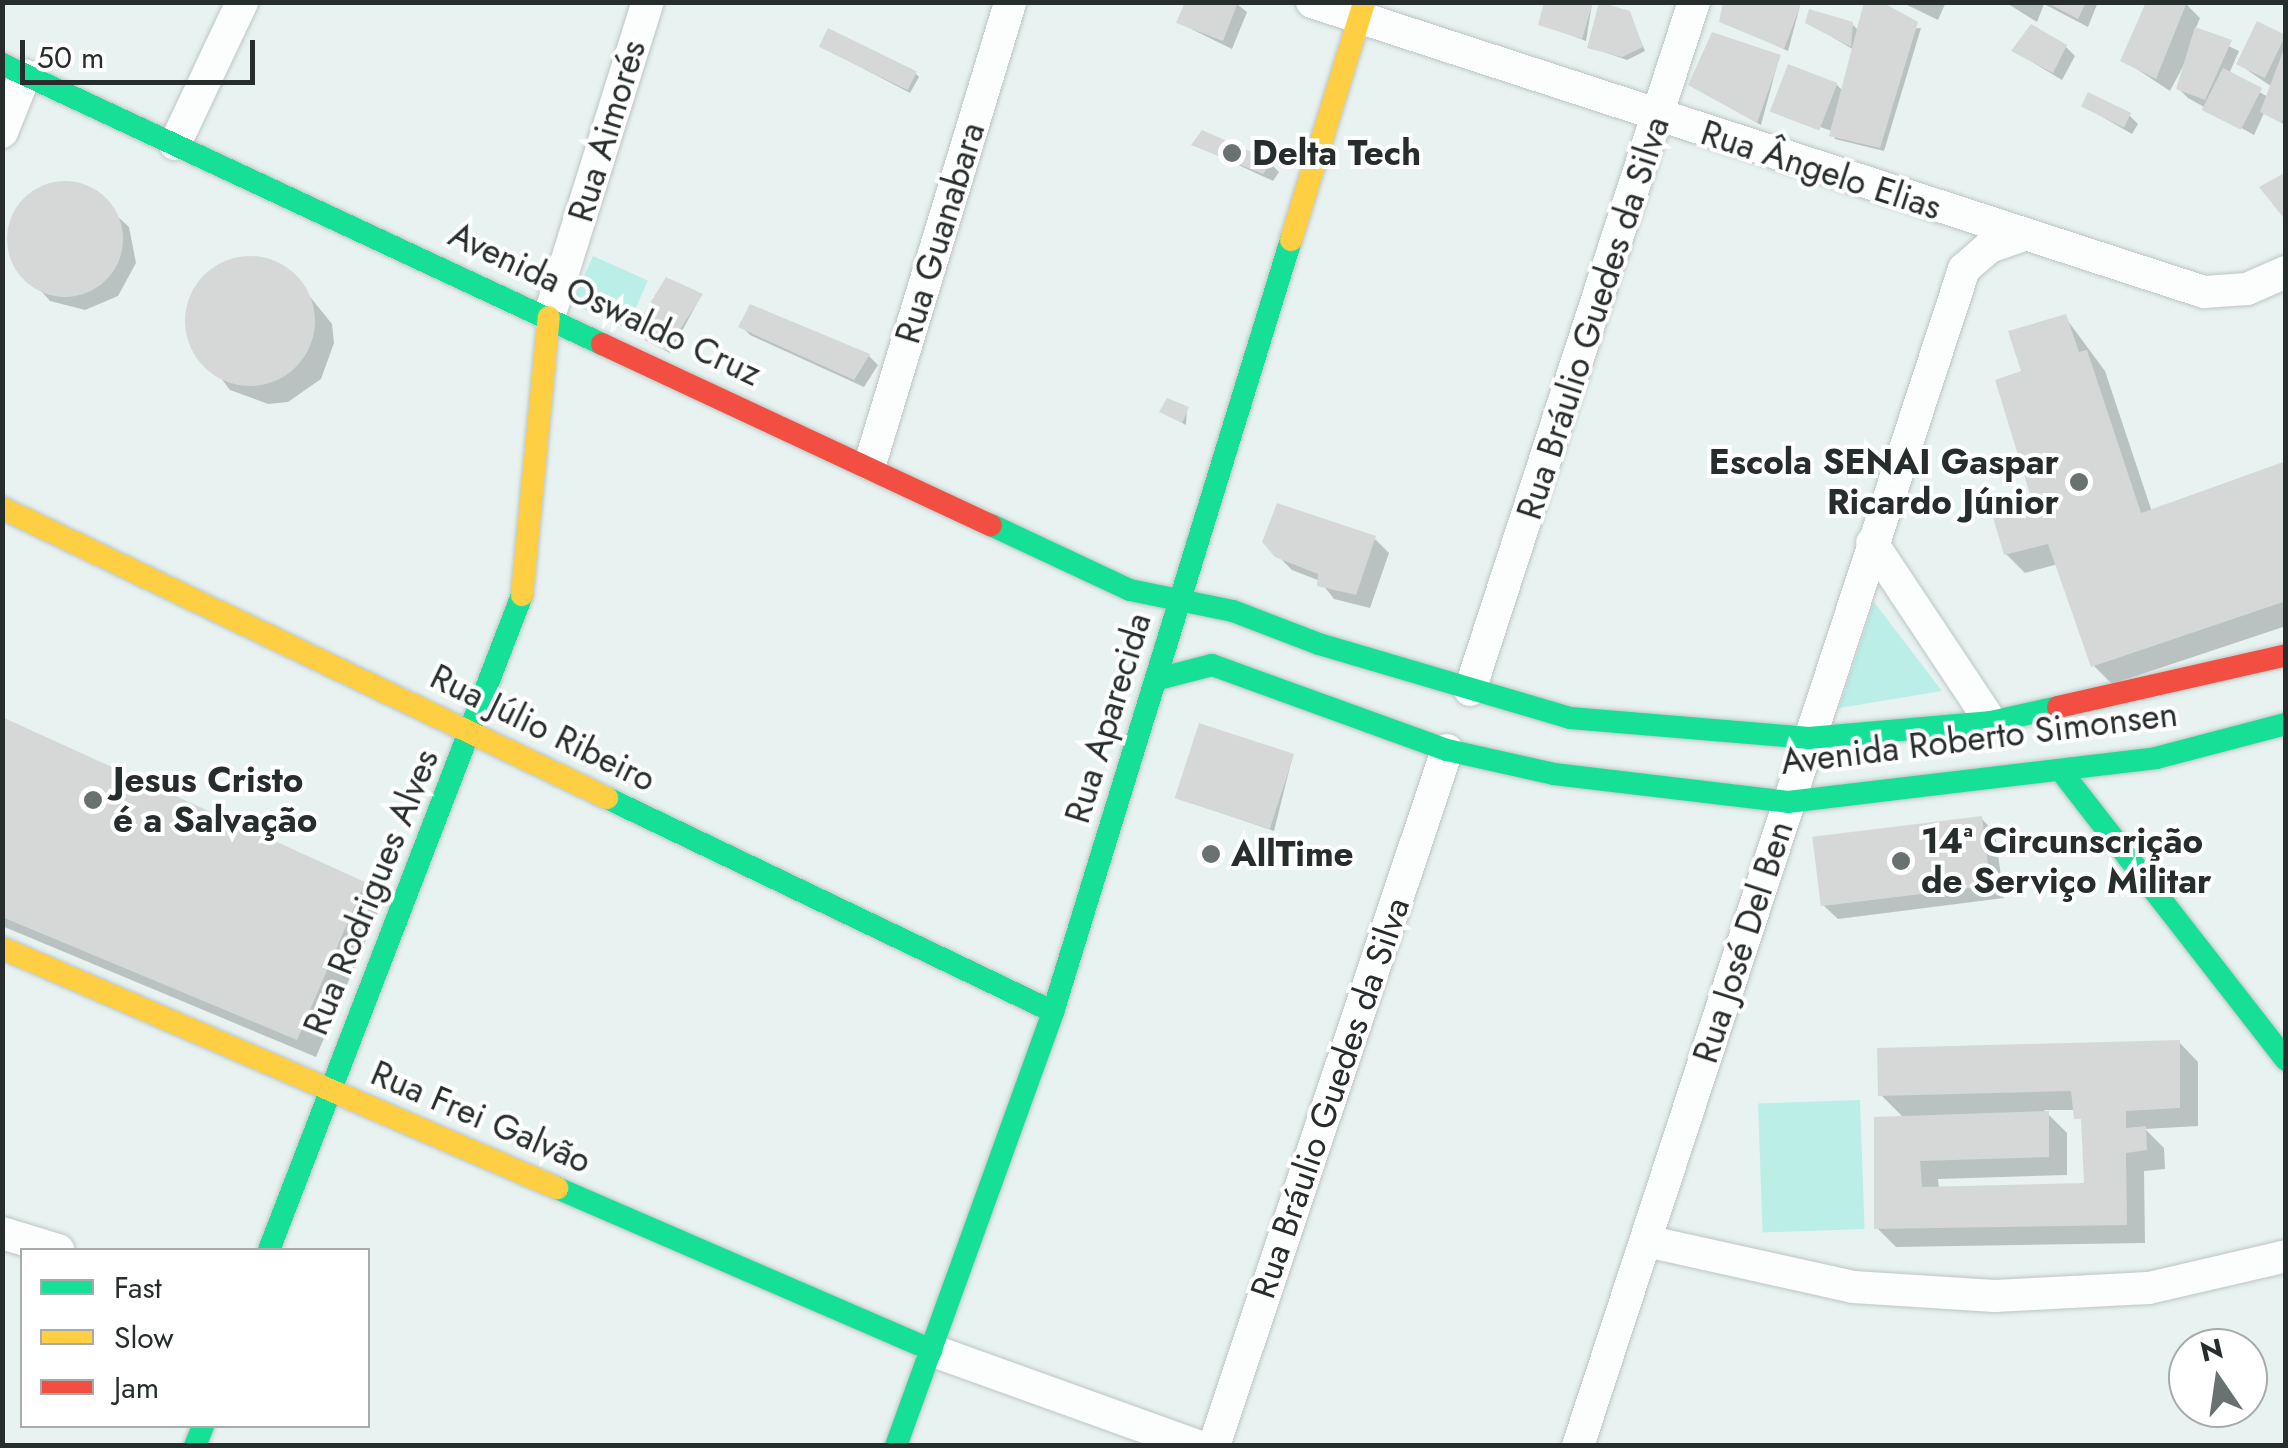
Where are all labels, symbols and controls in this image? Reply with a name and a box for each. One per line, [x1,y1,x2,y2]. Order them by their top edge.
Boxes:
scale bar [25,20,260,82]
street label: Rua Aimorés [560,35,654,227]
text: 50 m [37,36,104,79]
street label: Rua Bráulio Guedes da Silva [1508,111,1678,525]
street label: Rua Ângelo Elias [1696,111,1946,229]
street label: Rua Guanabara [887,118,993,348]
place label: Delta Tech [1252,132,1421,174]
marker: Delta Tech [1221,142,1243,164]
street label: Avenida Oswaldo Cruz [442,213,768,395]
place label: Escola SENAI Gaspar Ricardo Júnior [1709,441,2059,523]
marker: Escola SENAI Gaspar Ricardo Júnior [2068,471,2090,493]
street label: Rua Aparecida [1056,608,1160,828]
street label: Rua Júlio Ribeiro [424,655,662,801]
street label: Avenida Roberto Simonsen [1778,693,2180,783]
street label: Rua Rodrigues Alves [295,743,447,1041]
place label: Jesus Cristo é a Salvação [113,759,317,841]
marker: Jesus Cristo é a Salvação [82,789,104,811]
street label: Rua José Del Ben [1684,816,1802,1068]
place label: 14ª Circunscrição de Serviço Militar [1921,820,2211,902]
place label: AllTime [1231,833,1354,875]
marker: AllTime [1200,843,1222,865]
marker: 14ª Circunscrição de Serviço Militar [1890,850,1912,872]
street label: Rua Bráulio Guedes da Silva [1242,892,1418,1304]
street label: Rua Frei Galvão [365,1052,597,1182]
legend [20,1248,370,1428]
text: Fast [114,1266,162,1309]
text: Slow [114,1316,174,1359]
north arrow [2168,1328,2268,1428]
text: N [2196,1328,2227,1373]
text: Jam [114,1366,159,1409]

